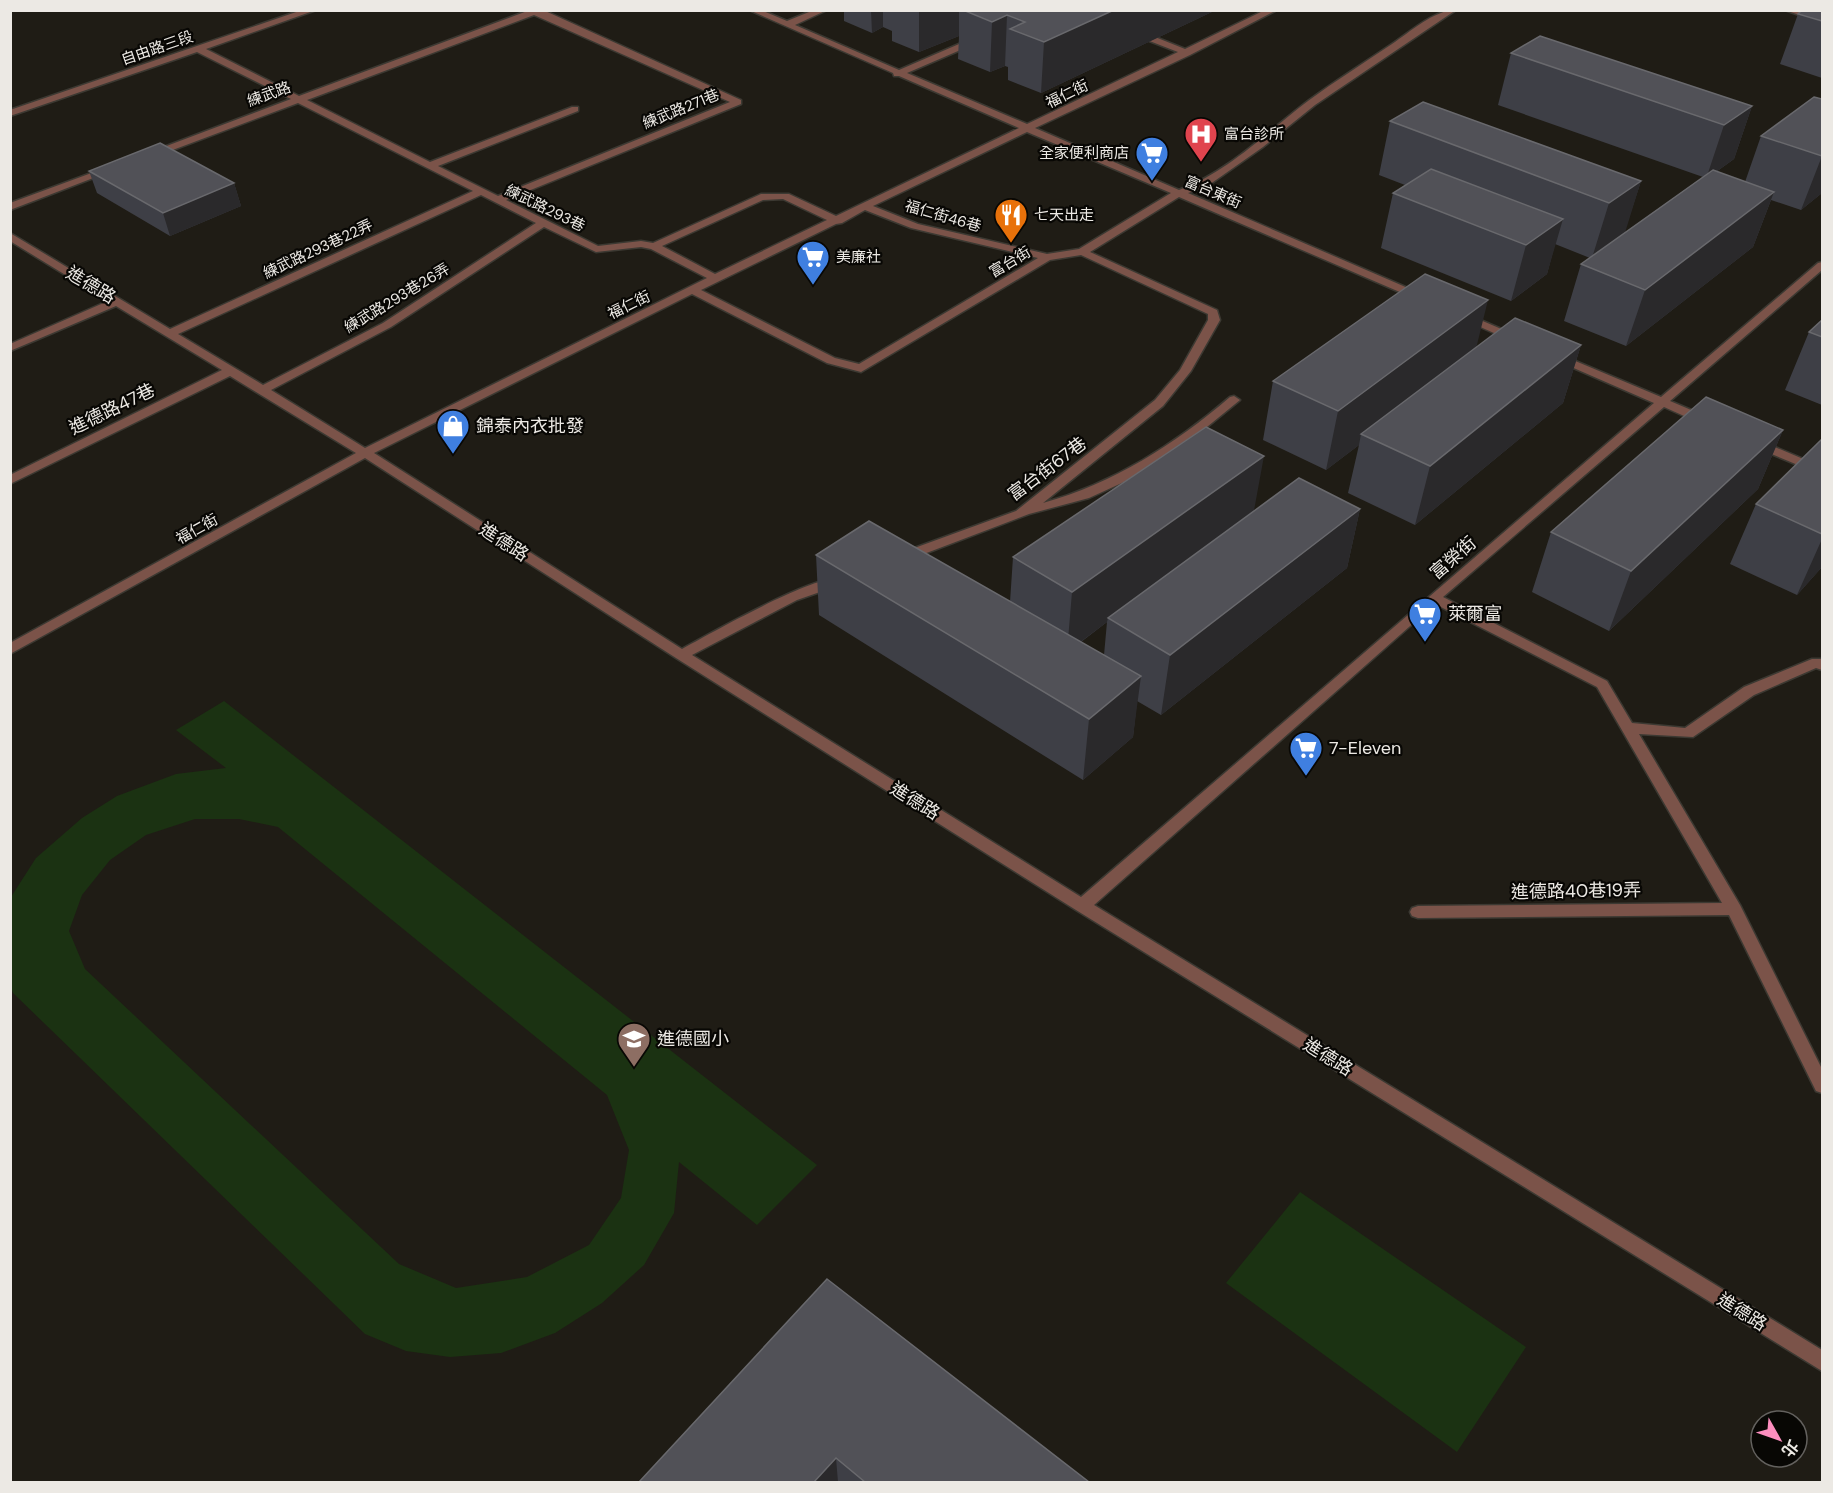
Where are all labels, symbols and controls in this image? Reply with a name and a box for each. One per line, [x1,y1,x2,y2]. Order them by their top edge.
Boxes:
street label: 自由路三段 [118,26,196,70]
street label: 福仁街 [1042,75,1092,113]
street label: 練武路 [244,77,294,111]
street label: 練武路271巷 [640,85,722,133]
hospital icon: 富台診所 [1183,116,1219,163]
place label: 富台診所 [1224,124,1284,144]
supermarket icon: 全家便利商店 [1134,135,1170,182]
place label: 全家便利商店 [1039,143,1129,163]
street label: 富台東街 [1181,171,1245,213]
street label: 練武路293巷 [502,180,588,236]
street label: 福仁街46巷 [902,196,984,236]
restaurant icon: 七天出走 [993,197,1029,244]
place label: 七天出走 [1034,205,1094,225]
street label: 練武路293巷22弄 [260,215,376,283]
supermarket icon: 美廉社 [795,239,831,286]
street label: 富台街 [986,242,1034,282]
place label: 美廉社 [836,247,881,267]
street label: 練武路293巷26弄 [341,259,453,337]
street label: 進德路 [62,261,120,309]
street label: 福仁街 [604,286,654,324]
street label: 進德路47巷 [65,378,159,440]
shop icon: 錦泰內衣批發 [435,408,471,455]
place label: 錦泰內衣批發 [476,414,584,438]
street label: 富台街67巷 [1003,432,1091,506]
street label: 福仁街 [172,509,222,549]
street label: 進德路 [475,517,533,567]
street label: 富榮街 [1425,531,1481,585]
supermarket icon: 萊爾富 [1407,596,1443,643]
place label: 萊爾富 [1448,602,1502,626]
supermarket icon: 7-Eleven [1288,730,1324,777]
place label: 7-Eleven [1329,736,1401,760]
street label: 進德路 [886,777,944,825]
street label: 進德路40巷19弄 [1511,878,1641,904]
school or university icon: 進德國小 [616,1021,652,1068]
place label: 進德國小 [657,1027,729,1051]
street label: 進德路 [1299,1033,1357,1081]
street label: 進德路 [1713,1288,1771,1336]
north arrow [1749,1409,1809,1469]
text: 北 [1777,1435,1803,1461]

